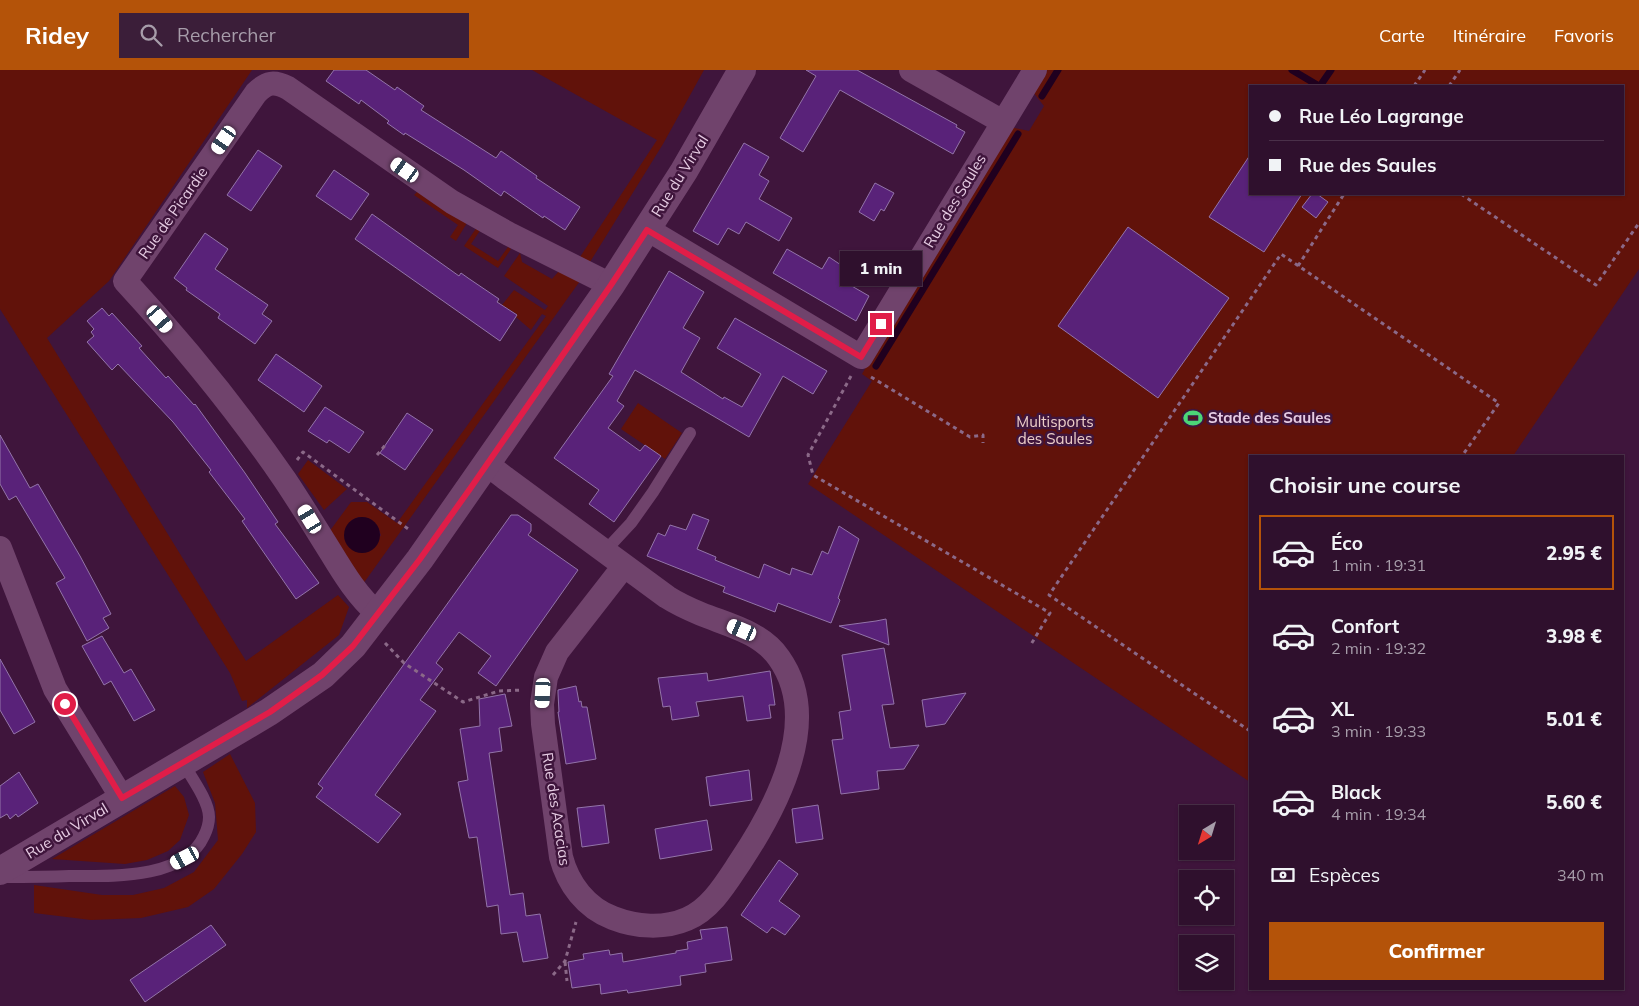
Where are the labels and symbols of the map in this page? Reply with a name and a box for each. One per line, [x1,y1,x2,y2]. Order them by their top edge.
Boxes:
car [209,123,238,157]
street label: Rue du Virval [647,131,712,220]
street label: Rue des Saules [919,151,990,251]
car [388,155,421,185]
street label: Rue de Picardie [134,163,211,262]
callout: 1 min [840,252,922,286]
car [144,303,175,335]
route end [870,313,892,335]
sports icon: Stade des Saules [1182,407,1204,429]
place label: Stade des Saules [1208,408,1331,427]
park label: Multisports des Saules [1016,412,1094,448]
car [295,502,324,536]
car [725,617,758,643]
car [534,678,551,708]
route start [54,693,76,715]
street label: Rue des Acacias [538,751,575,867]
street label: Rue du Virval [22,798,112,863]
north arrow [1179,805,1234,860]
car [168,844,201,872]

